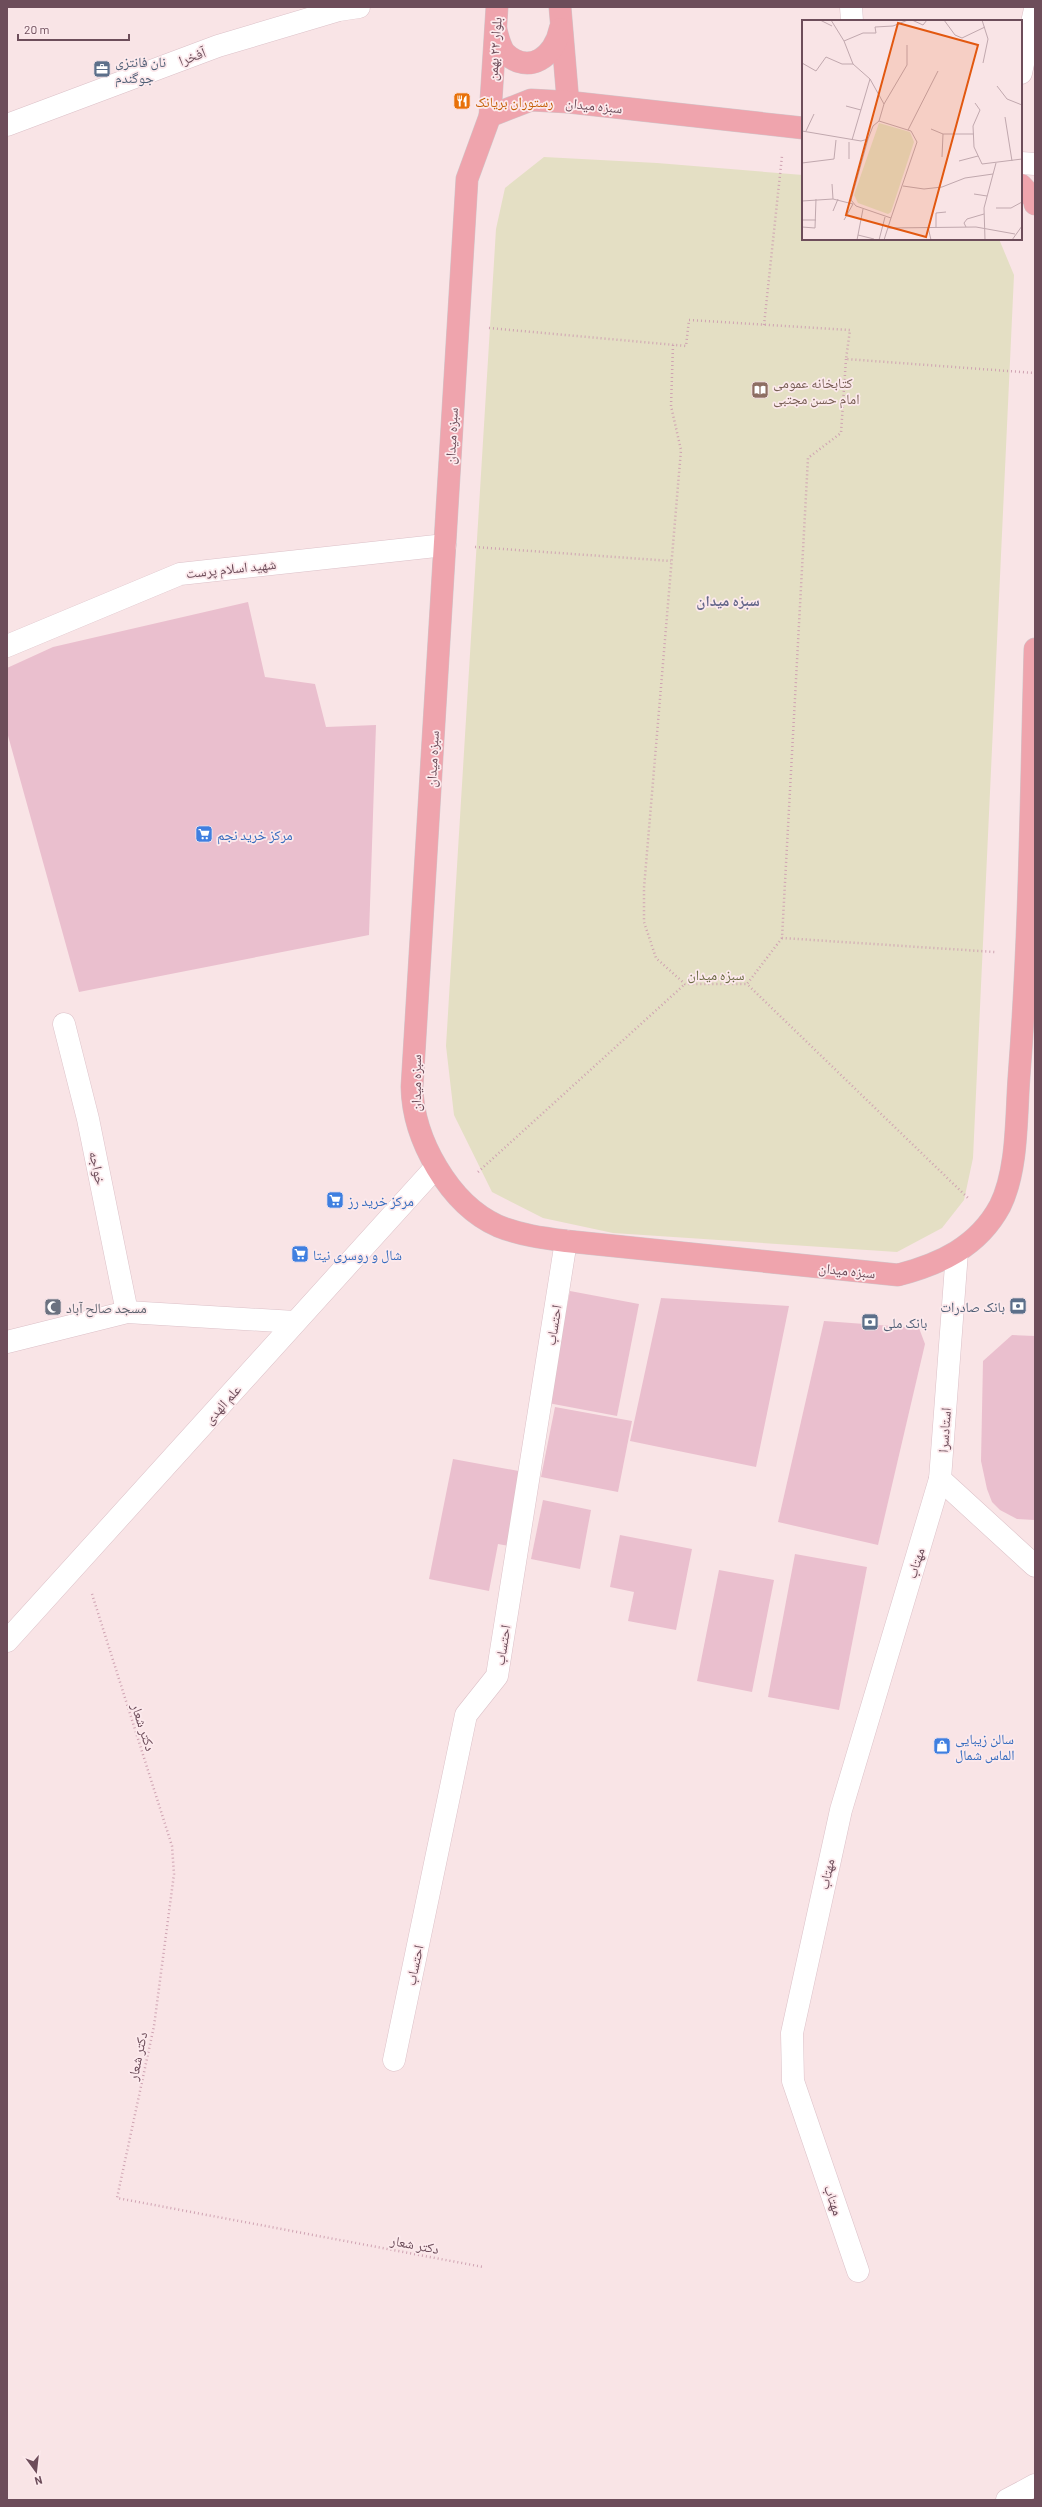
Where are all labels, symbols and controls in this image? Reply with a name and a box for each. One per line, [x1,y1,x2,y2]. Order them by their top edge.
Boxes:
scale bar [18,16,129,42]
street label: بلوار ۲۲ بهمن [483,16,506,82]
inset map [802,20,1022,240]
text: 20 m [24,22,50,36]
street label: آفخرا [176,43,209,70]
place label: نان فانتزی جوگندم [115,53,166,88]
office icon: نان فانتزی جوگندم [92,59,112,79]
restaurant icon: رستوران بریانک [452,91,472,111]
place label: رستوران بریانک [475,93,554,111]
street label: سبزه میدان [565,94,623,117]
place label: کتابخانه عمومی امام حسن مجتبی [773,374,860,409]
library icon: کتابخانه عمومی امام حسن مجتبی [750,380,770,400]
street label: سبزه میدان [441,407,462,465]
street label: شهید اسلام پرست [185,555,277,583]
district label: سبزه میدان [696,591,760,610]
street label: سبزه میدان [422,730,443,788]
supermarket icon: مرکز خرید نجم [194,824,214,844]
place label: مرکز خرید نجم [217,826,293,845]
park label: سبزه میدان [687,966,745,984]
street label: سبزه میدان [407,1054,425,1112]
street label: خواجه [85,1150,110,1187]
supermarket icon: مرکز خرید رز [325,1190,345,1210]
place label: مرکز خرید رز [347,1192,414,1210]
supermarket icon: شال و روسری نیتا [290,1244,310,1264]
place label: شال و روسری نیتا [313,1246,402,1264]
street label: سبزه میدان [818,1259,876,1282]
bank icon: بانک صادرات [1008,1296,1028,1316]
mosque icon: مسجد صالح آباد [43,1297,63,1317]
place label: بانک صادرات [940,1298,1005,1316]
place label: مسجد صالح آباد [66,1299,147,1318]
street label: احتساب [541,1303,565,1347]
bank icon: بانک ملی [860,1312,880,1332]
place label: بانک ملی [883,1314,927,1332]
street label: علم الهدی [200,1381,246,1429]
street label: استادسرا [934,1407,955,1453]
street label: مهتاب [902,1546,928,1580]
street label: احتساب [490,1623,514,1667]
street label: دکتر شعار [127,1700,160,1753]
place label: سالن زیبایی الماس شمال [955,1730,1014,1764]
shop icon: سالن زیبایی الماس شمال [932,1736,952,1756]
street label: مهتاب [814,1857,838,1891]
street label: احتساب [401,1943,427,1987]
street label: دکتر شعار [123,2030,151,2083]
street label: مهتاب [820,2183,847,2218]
street label: دکتر شعار [388,2231,441,2258]
north arrow [16,2451,56,2491]
text: N [33,2474,44,2488]

